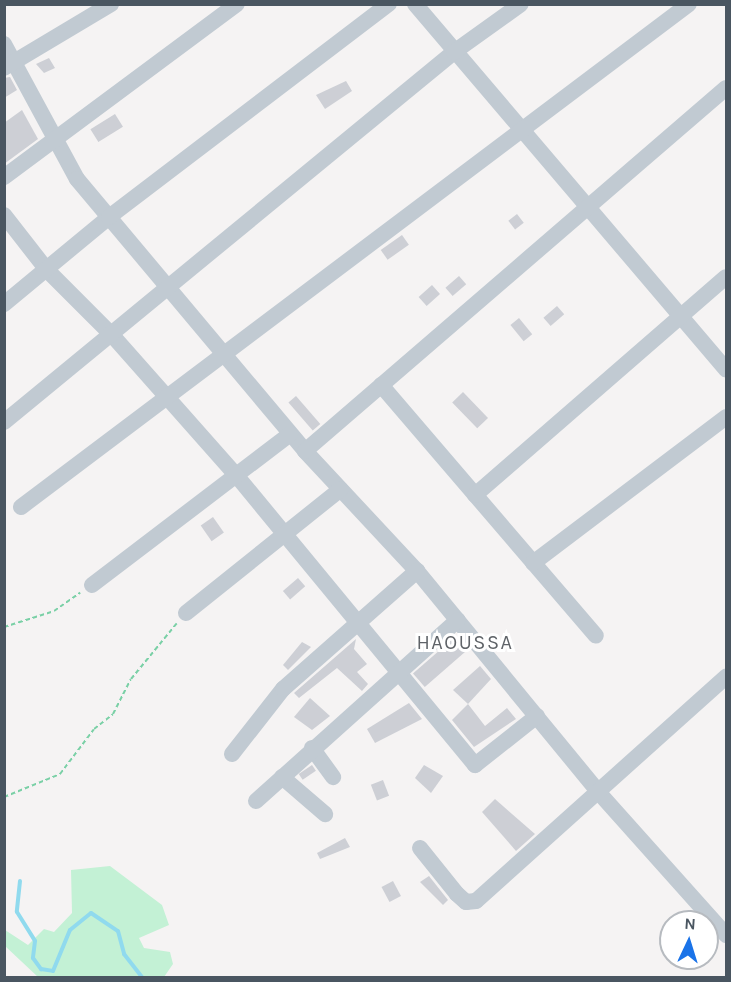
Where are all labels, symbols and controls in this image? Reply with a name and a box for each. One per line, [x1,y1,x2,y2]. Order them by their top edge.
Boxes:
district label: HAOUSSA [417,630,513,654]
north arrow [659,910,719,970]
text: N [684,914,697,933]

